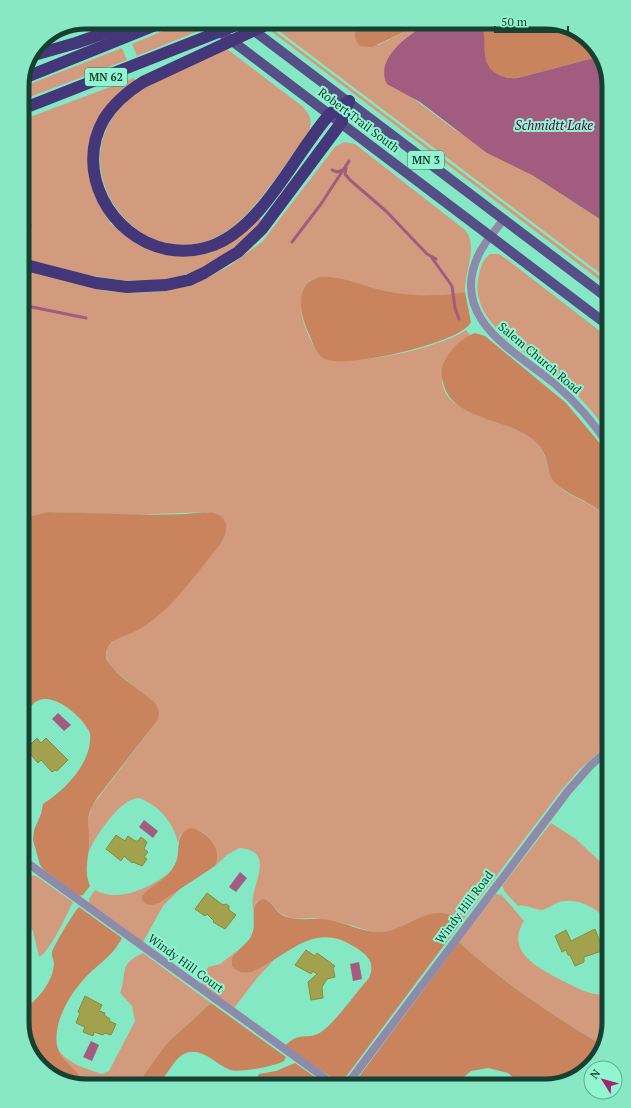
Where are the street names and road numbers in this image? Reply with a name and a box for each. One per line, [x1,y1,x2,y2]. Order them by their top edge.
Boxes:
road number: MN 62 [85,68,127,86]
street label: Robert Trail South [315,85,403,155]
road number: MN 3 [408,151,444,169]
street label: Salem Church Road [495,319,585,397]
street label: Windy Hill Road [432,868,496,946]
street label: Windy Hill Court [145,930,227,996]

